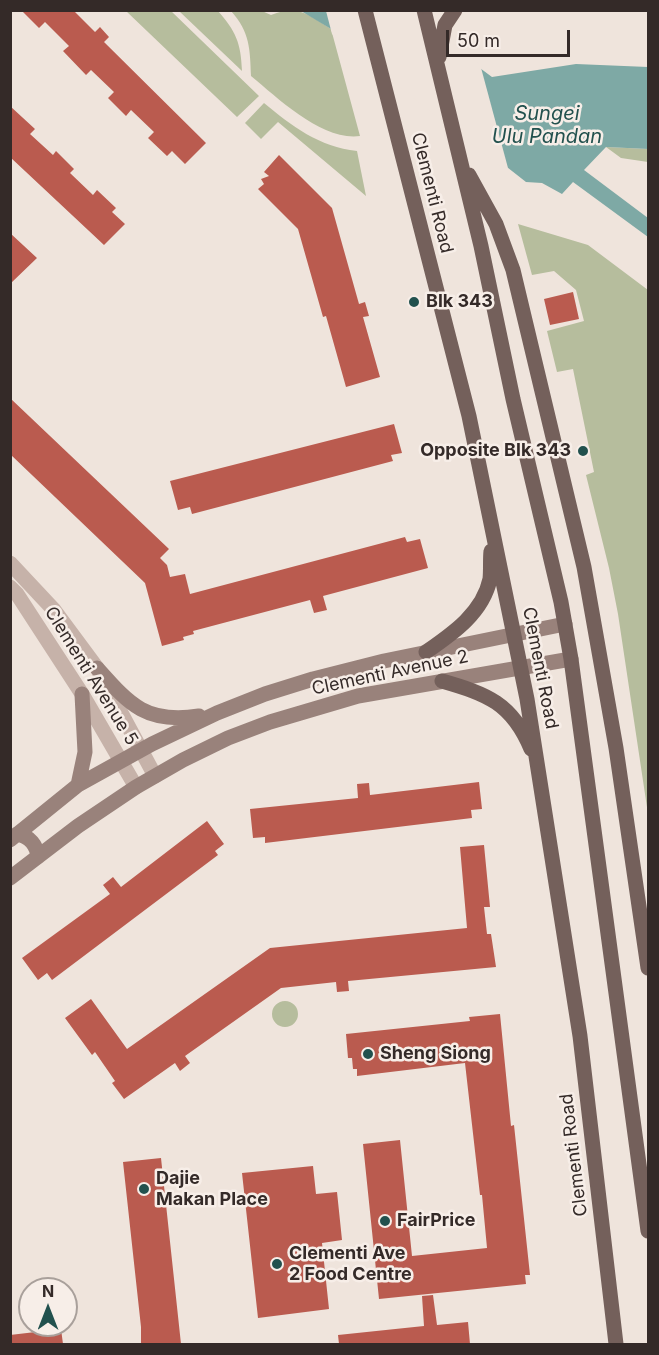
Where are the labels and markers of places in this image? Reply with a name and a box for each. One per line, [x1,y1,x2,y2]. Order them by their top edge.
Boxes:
place label: Blk 343 [426,291,493,313]
marker: Blk 343 [407,295,421,309]
place label: Opposite Blk 343 [420,440,571,462]
marker: Opposite Blk 343 [576,444,590,458]
place label: Sheng Siong [380,1043,491,1065]
marker: Sheng Siong [361,1047,375,1061]
place label: Dajie Makan Place [156,1168,268,1210]
marker: Dajie Makan Place [137,1182,151,1196]
place label: FairPrice [397,1210,476,1232]
marker: FairPrice [378,1214,392,1228]
place label: Clementi Ave 2 Food Centre [289,1243,412,1286]
marker: Clementi Ave 2 Food Centre [270,1257,284,1271]

